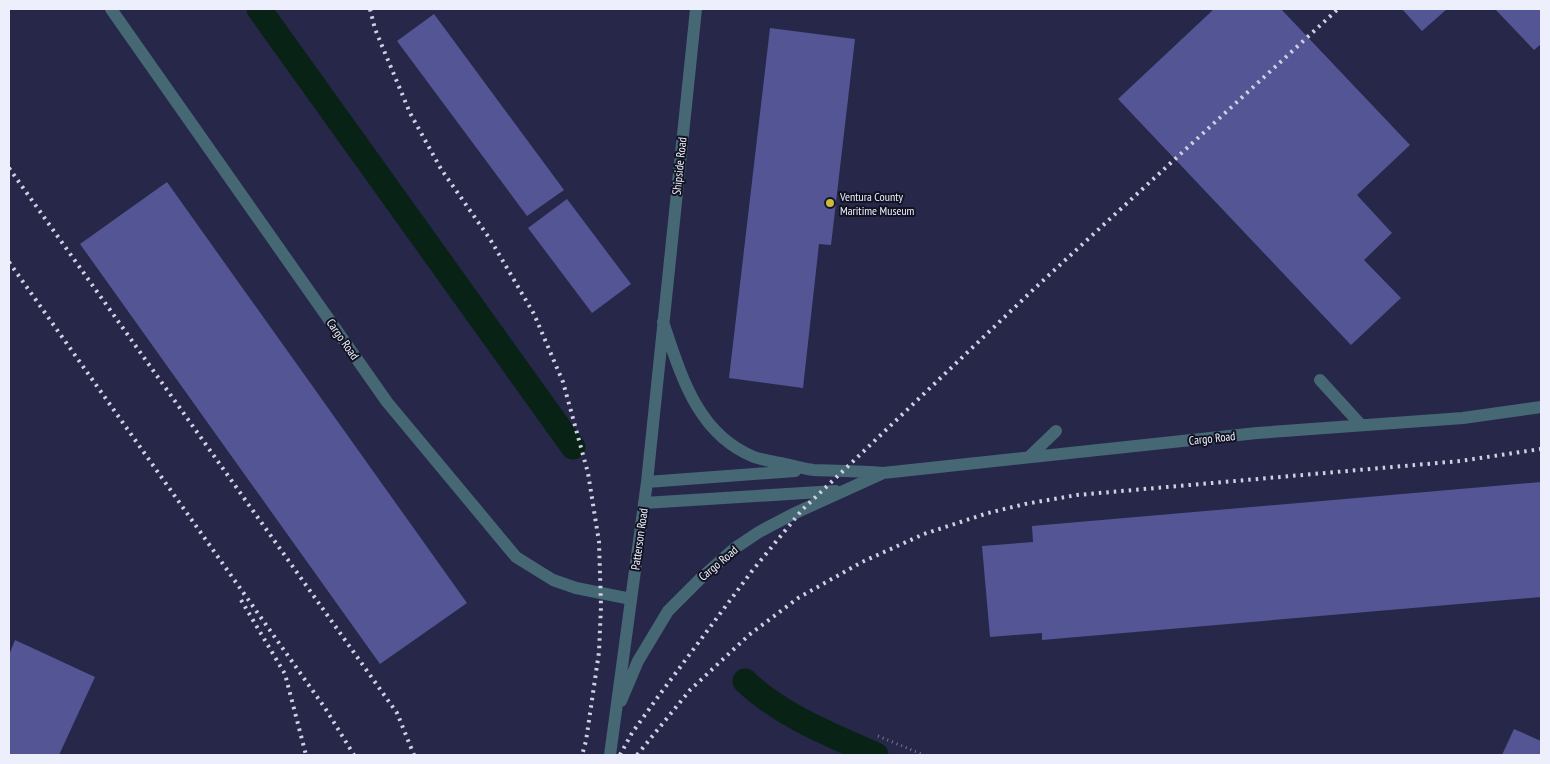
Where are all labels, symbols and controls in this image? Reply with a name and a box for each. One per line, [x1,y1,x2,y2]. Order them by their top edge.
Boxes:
street label: Shipside Road [669,136,689,196]
place label: Ventura County Maritime Museum [839,189,915,218]
marker: Ventura County Maritime Museum [824,197,836,209]
street label: Cargo Road [323,316,363,362]
street label: Cargo Road [1188,428,1236,448]
street label: Patterson Road [627,507,651,571]
street label: Cargo Road [695,542,741,584]

